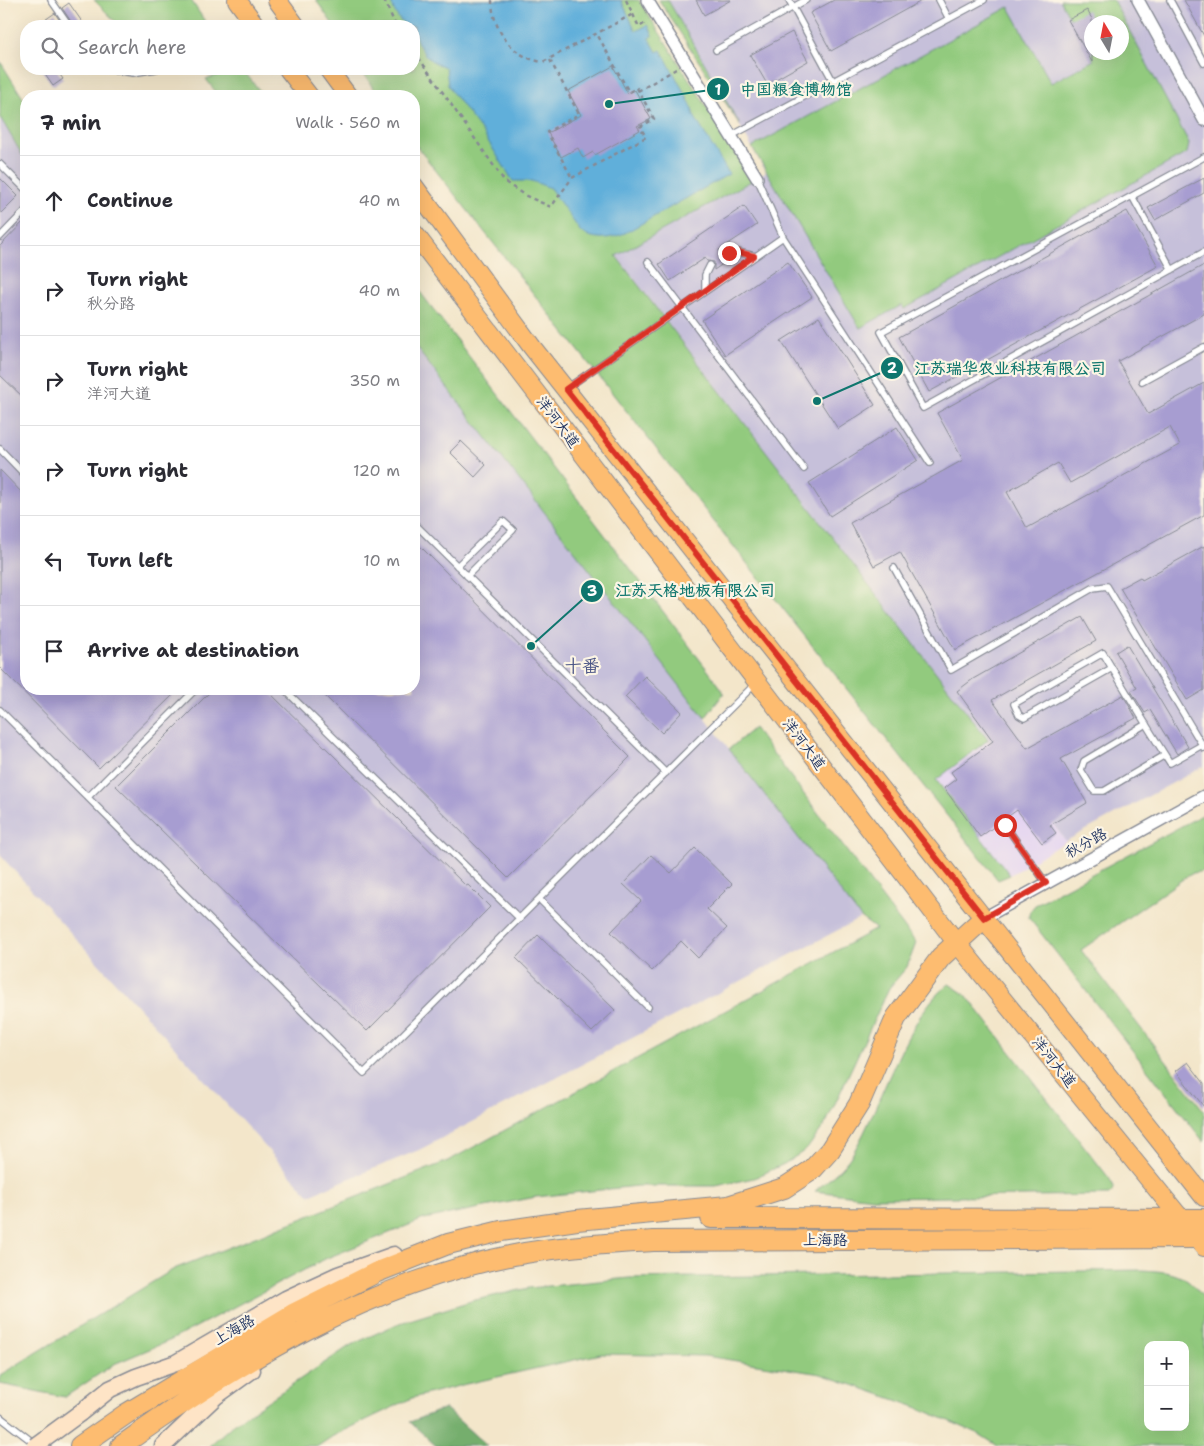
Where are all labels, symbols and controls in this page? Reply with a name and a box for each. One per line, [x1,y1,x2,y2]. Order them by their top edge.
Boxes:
north arrow [1084,15,1129,60]
search box [20,20,420,75]
icon: search [38,34,66,62]
text: Search here [78,35,187,60]
callout: 中国粮食博物馆 [705,74,862,105]
text: 中国粮食博物馆 [740,79,852,100]
text: 1 [715,80,722,100]
text: 7 min [40,109,101,137]
text: Walk · 560 m [295,112,400,133]
icon: ahead [40,187,68,215]
text: Continue [87,188,173,213]
text: 40 m [358,190,400,211]
route end [718,242,741,265]
text: Turn right [87,267,188,292]
icon: right [40,277,68,305]
text: 40 m [358,280,400,301]
text: 秋分路 [87,293,135,314]
callout: 江苏瑞华农业科技有限公司 [879,353,1116,384]
text: Turn right [87,357,188,382]
text: 2 [887,358,898,378]
text: 江苏瑞华农业科技有限公司 [914,358,1106,379]
icon: right [40,367,68,395]
text: 350 m [349,370,400,391]
text: 洋河大道 [87,383,151,404]
street label: 洋河大道 [532,392,584,452]
icon: right [40,457,68,485]
text: Turn right [87,458,188,483]
text: 120 m [353,460,400,481]
icon: left [40,547,68,575]
text: Turn left [87,548,173,573]
text: 10 m [363,550,400,571]
callout: 江苏天格地板有限公司 [580,575,785,606]
text: 江苏天格地板有限公司 [615,580,775,601]
text: 3 [587,581,597,601]
icon: arrive [40,637,68,665]
text: Arrive at destination [87,638,299,663]
district label: 十番 [564,654,600,678]
street label: 洋河大道 [778,714,830,774]
route start [994,814,1017,837]
street label: 秋分路 [1061,823,1111,863]
street label: 洋河大道 [1027,1032,1081,1092]
street label: 上海路 [802,1230,848,1250]
street label: 上海路 [210,1310,258,1350]
map controls [1144,1341,1189,1431]
button: + [1144,1341,1189,1386]
button: − [1144,1386,1189,1431]

